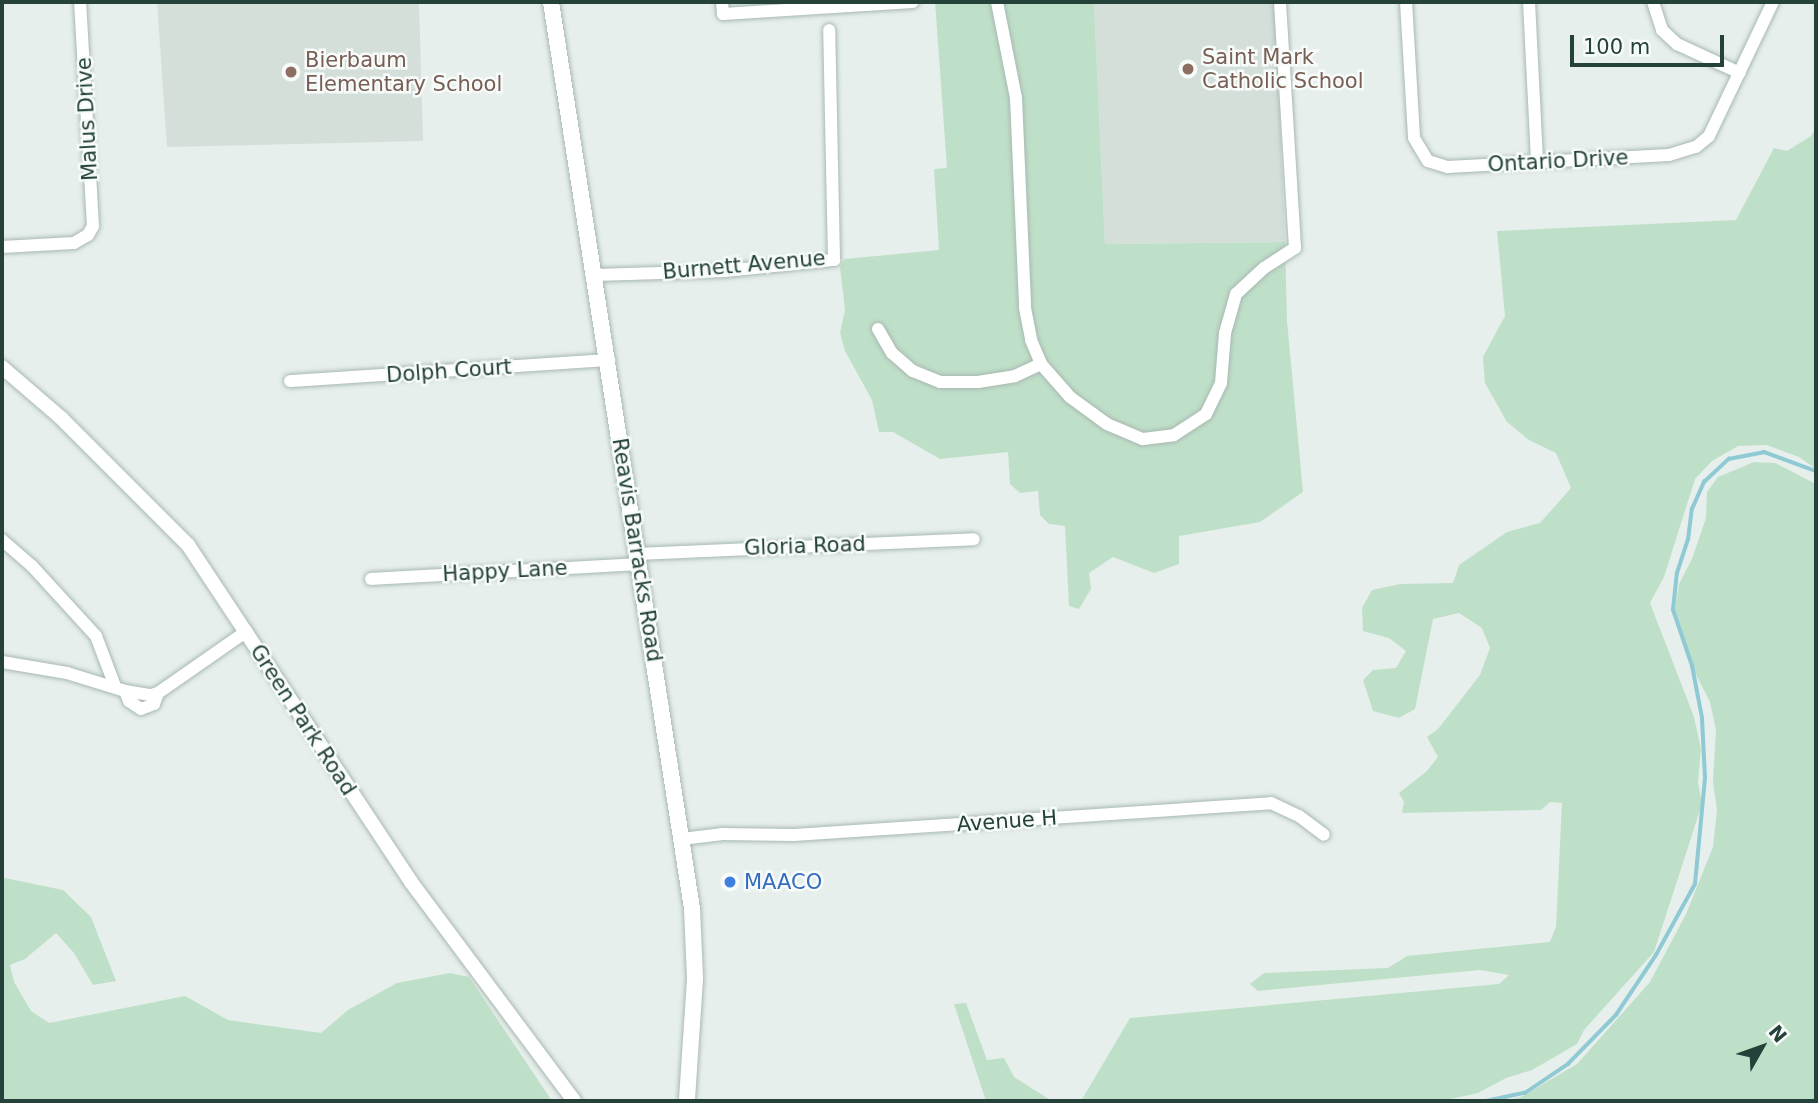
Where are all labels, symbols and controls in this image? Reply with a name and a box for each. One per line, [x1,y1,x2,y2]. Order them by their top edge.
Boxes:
scale bar [1573,21,1727,65]
text: 100 m [1583,35,1650,59]
place label: Saint Mark Catholic School [1202,44,1364,94]
place label: Bierbaum Elementary School [305,47,502,97]
street label: Malus Drive [71,57,103,181]
marker: Saint Mark Catholic School [1180,61,1196,77]
marker: Bierbaum Elementary School [283,64,299,80]
street label: Ontario Drive [1487,145,1629,177]
street label: Burnett Avenue [662,245,826,285]
street label: Dolph Court [385,354,513,388]
street label: Reavis Barracks Road [607,436,667,664]
street label: Gloria Road [744,531,866,561]
street label: Happy Lane [442,555,568,587]
street label: Green Park Road [245,640,361,800]
street label: Avenue H [956,805,1058,837]
place label: MAACO [744,869,822,895]
marker: MAACO [722,874,738,890]
north arrow [1727,1012,1797,1082]
text: N [1765,1020,1792,1047]

